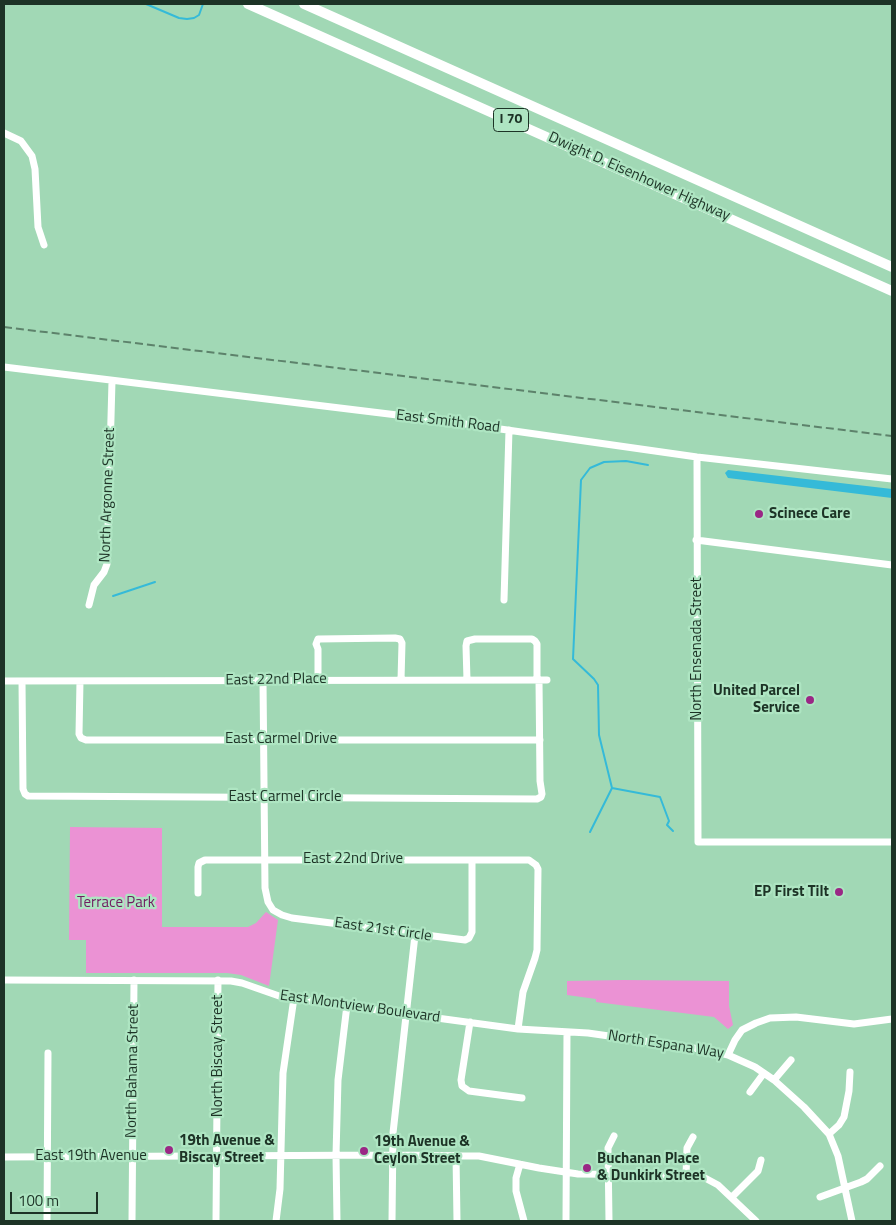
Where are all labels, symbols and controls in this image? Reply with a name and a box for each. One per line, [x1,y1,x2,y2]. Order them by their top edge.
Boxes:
road number: I 70 [494,108,528,132]
street label: Dwight D. Eisenhower Highway [545,129,733,225]
street label: East Smith Road [395,407,501,437]
street label: North Argonne Street [97,427,119,563]
place label: Scinece Care [769,505,850,523]
marker: Scinece Care [753,508,765,520]
street label: North Ensenada Street [688,577,706,721]
street label: East 22nd Place [225,670,327,690]
place label: United Parcel Service [713,682,800,717]
marker: United Parcel Service [804,694,816,706]
street label: East Carmel Drive [225,730,337,748]
street label: East Carmel Circle [228,788,342,806]
street label: East 22nd Drive [303,850,403,868]
place label: EP First Tilt [754,883,829,901]
marker: EP First Tilt [833,886,845,898]
park label: Terrace Park [77,894,155,912]
street label: East 21st Circle [333,914,433,946]
street label: East Montview Boulevard [279,987,441,1027]
street label: North Biscay Street [209,995,227,1117]
street label: North Bahama Street [123,1004,143,1138]
street label: North Espana Way [607,1027,725,1063]
place label: 19th Avenue & Biscay Street [179,1132,275,1167]
place label: 19th Avenue & Ceylon Street [374,1133,470,1168]
marker: 19th Avenue & Biscay Street [163,1144,175,1156]
marker: 19th Avenue & Ceylon Street [358,1145,370,1157]
street label: East 19th Avenue [35,1147,147,1165]
place label: Buchanan Place & Dunkirk Street [597,1150,705,1185]
marker: Buchanan Place & Dunkirk Street [581,1162,593,1174]
scale bar [12,1182,100,1214]
text: 100 m [18,1189,59,1212]

